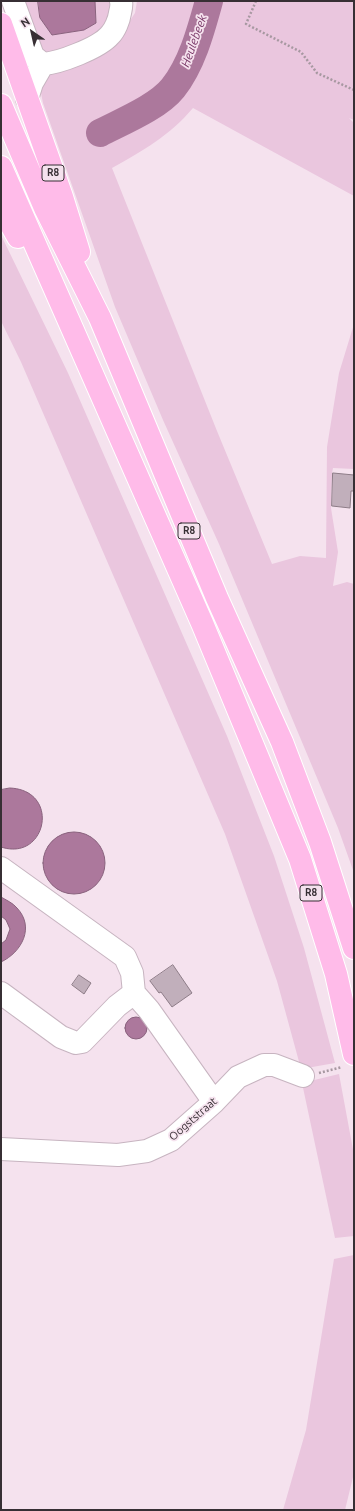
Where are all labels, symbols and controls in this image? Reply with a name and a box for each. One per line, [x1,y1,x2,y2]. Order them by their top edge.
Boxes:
north arrow [12,12,52,52]
water label: Heulebeek [178,13,210,69]
text: N [19,15,32,29]
road number: R8 [42,165,64,181]
road number: R8 [178,523,200,539]
road number: R8 [300,885,322,901]
street label: Oogststraat [166,1095,220,1143]

